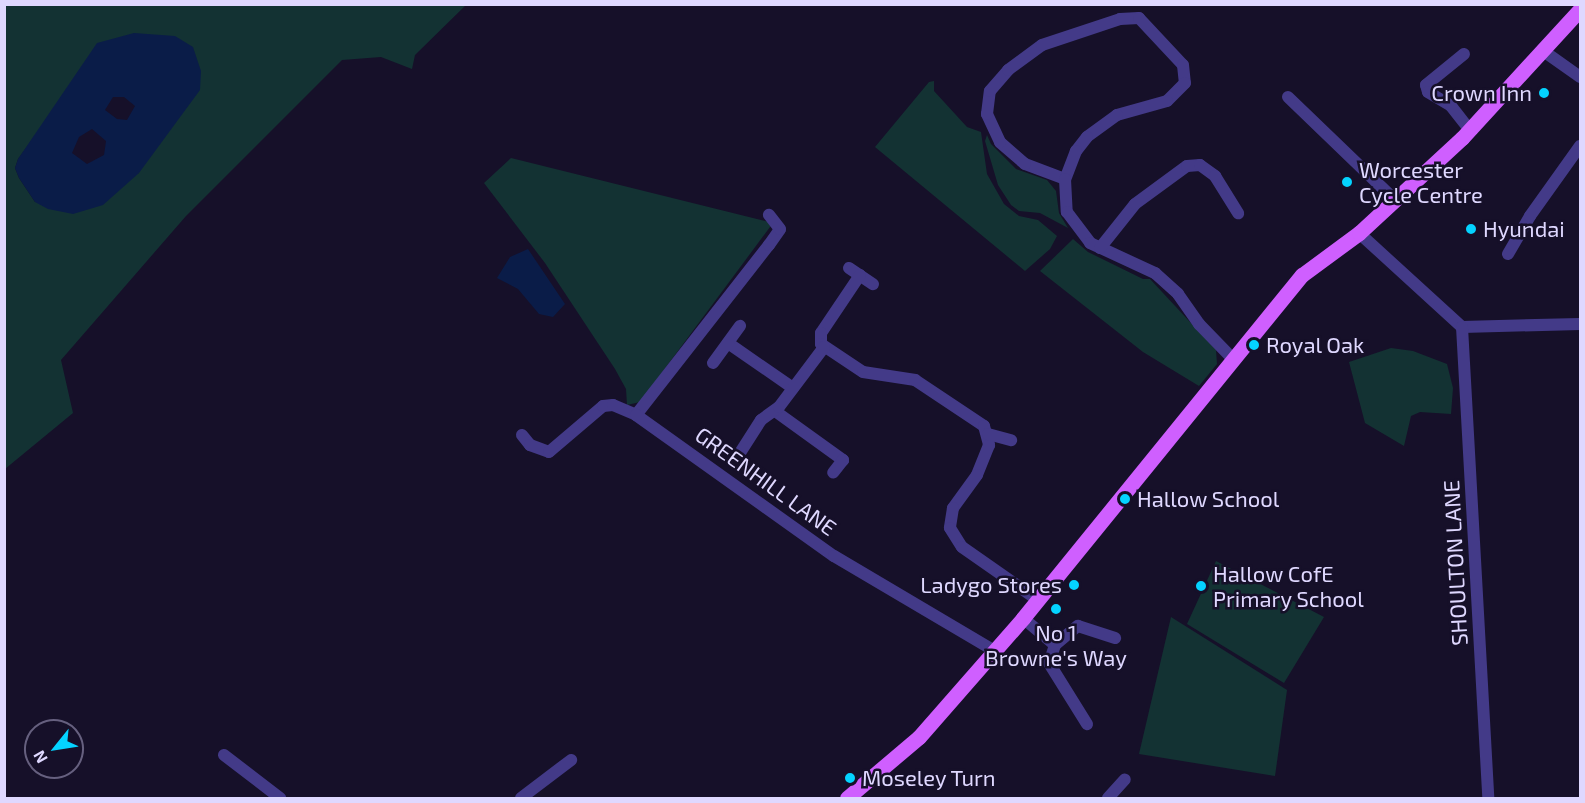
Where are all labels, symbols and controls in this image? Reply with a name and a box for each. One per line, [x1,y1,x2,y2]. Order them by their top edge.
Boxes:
place label: Crown Inn [1431,80,1532,106]
marker: Crown Inn [1537,86,1551,100]
place label: Worcester Cycle Centre [1359,156,1483,208]
marker: Worcester Cycle Centre [1340,175,1354,189]
place label: Hyundai [1483,216,1565,242]
marker: Hyundai [1464,222,1478,236]
place label: Royal Oak [1266,332,1365,358]
marker: Royal Oak [1247,338,1261,352]
street label: GREENHILL LANE [690,421,842,541]
street label: SHOULTON LANE [1437,480,1473,646]
place label: Hallow School [1137,486,1280,512]
marker: Hallow School [1118,492,1132,506]
place label: Hallow CofE Primary School [1213,560,1364,612]
place label: Ladygo Stores [920,572,1062,598]
marker: Ladygo Stores [1067,578,1081,592]
marker: Hallow CofE Primary School [1194,579,1208,593]
marker: No 1 Browne's Way [1049,602,1063,616]
place label: No 1 Browne's Way [985,619,1127,670]
north arrow [24,719,84,779]
text: N [29,747,51,767]
place label: Moseley Turn [862,765,997,791]
marker: Moseley Turn [843,771,857,785]

